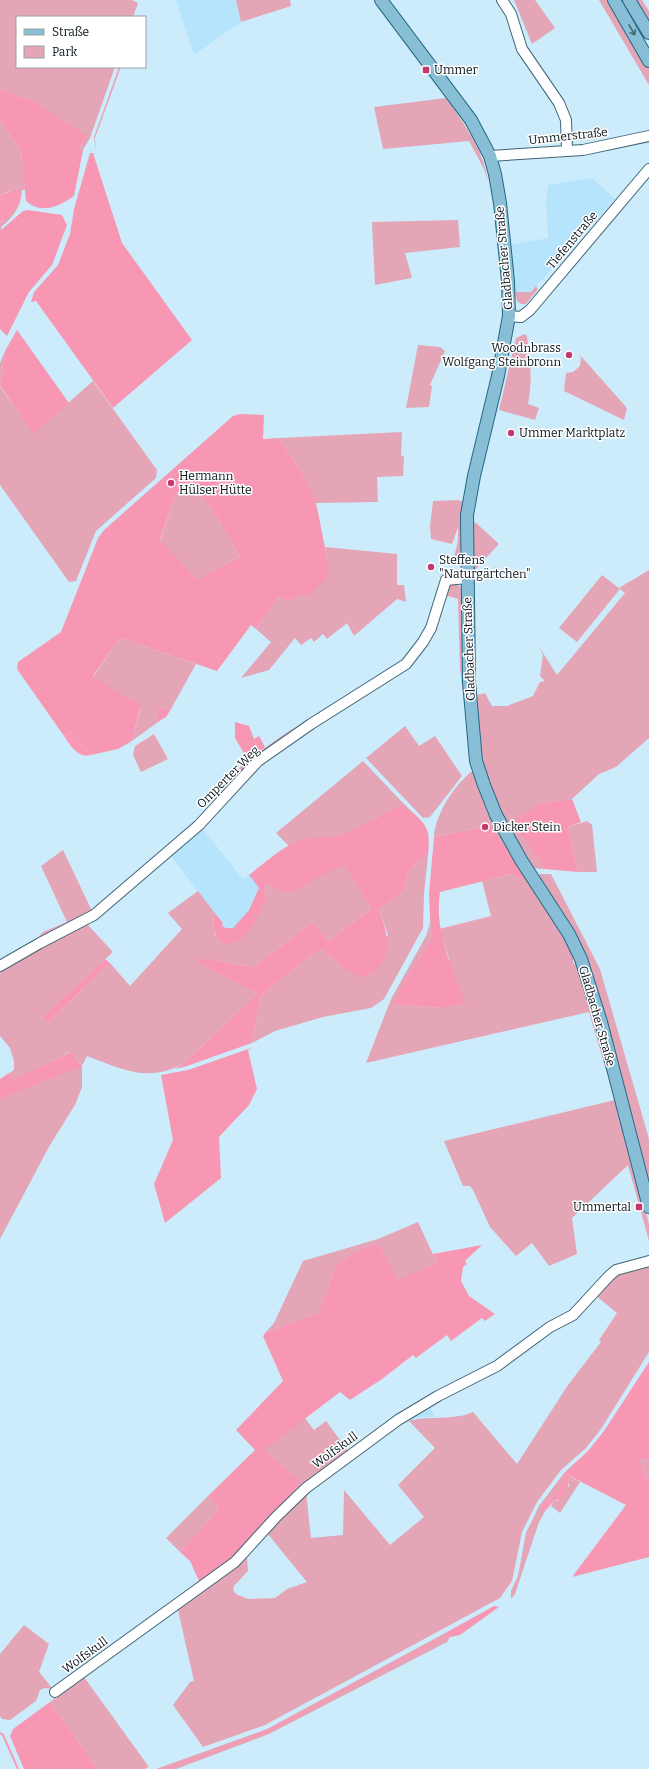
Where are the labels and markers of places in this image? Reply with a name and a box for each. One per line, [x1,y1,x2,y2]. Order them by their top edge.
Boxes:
place label: Ummer [434,63,478,77]
marker: Ummer [421,65,431,75]
place label: Woodnbrass Wolfgang Steinbronn [442,341,561,369]
marker: Woodnbrass Wolfgang Steinbronn [564,350,574,360]
place label: Ummer Marktplatz [519,426,626,440]
marker: Ummer Marktplatz [506,428,516,438]
place label: Hermann Hülser Hütte [179,469,252,497]
marker: Hermann Hülser Hütte [166,478,176,488]
place label: Steffens "Naturgärtchen" [439,553,531,581]
marker: Steffens "Naturgärtchen" [426,562,436,572]
place label: Dicker Stein [493,820,561,834]
marker: Dicker Stein [480,822,490,832]
place label: Ummertal [573,1200,632,1214]
marker: Ummertal [634,1202,644,1212]

